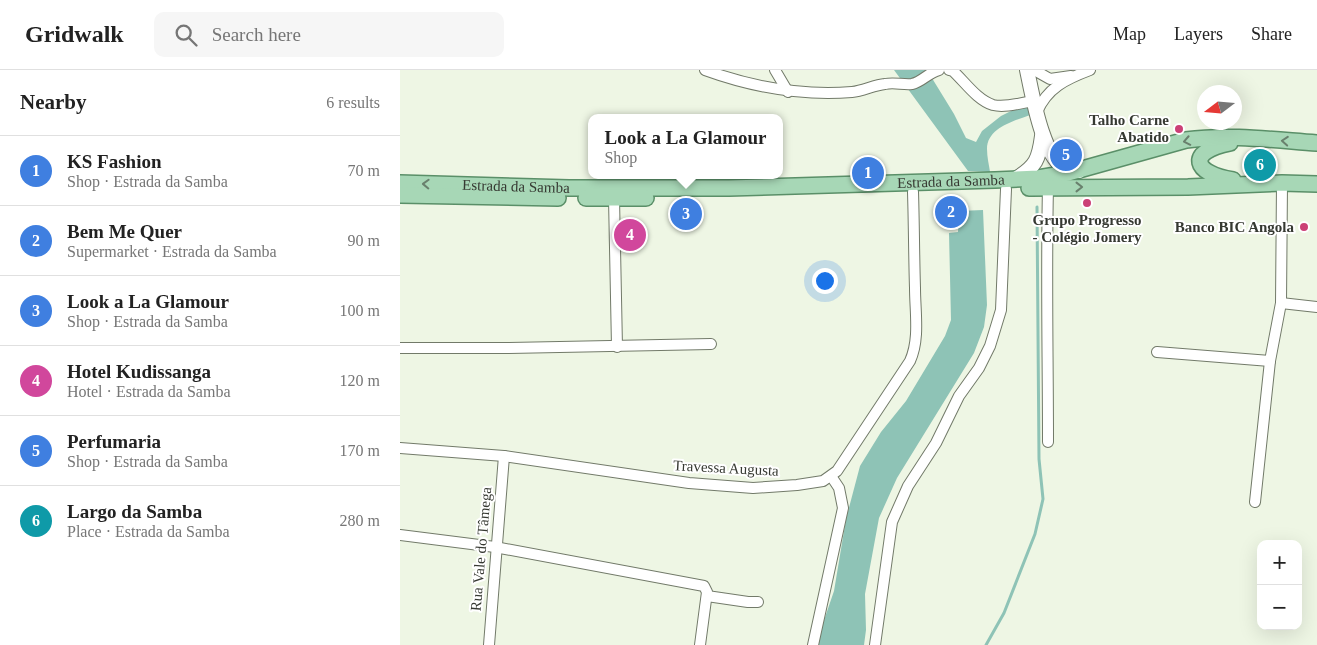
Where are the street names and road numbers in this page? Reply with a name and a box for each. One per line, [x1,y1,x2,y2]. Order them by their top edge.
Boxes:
street label: Estrada da Samba [897,172,1005,191]
street label: Estrada da Samba [462,177,570,196]
street label: Travessa Augusta [673,457,780,479]
street label: Rua Vale do Tâmega [468,486,494,612]

